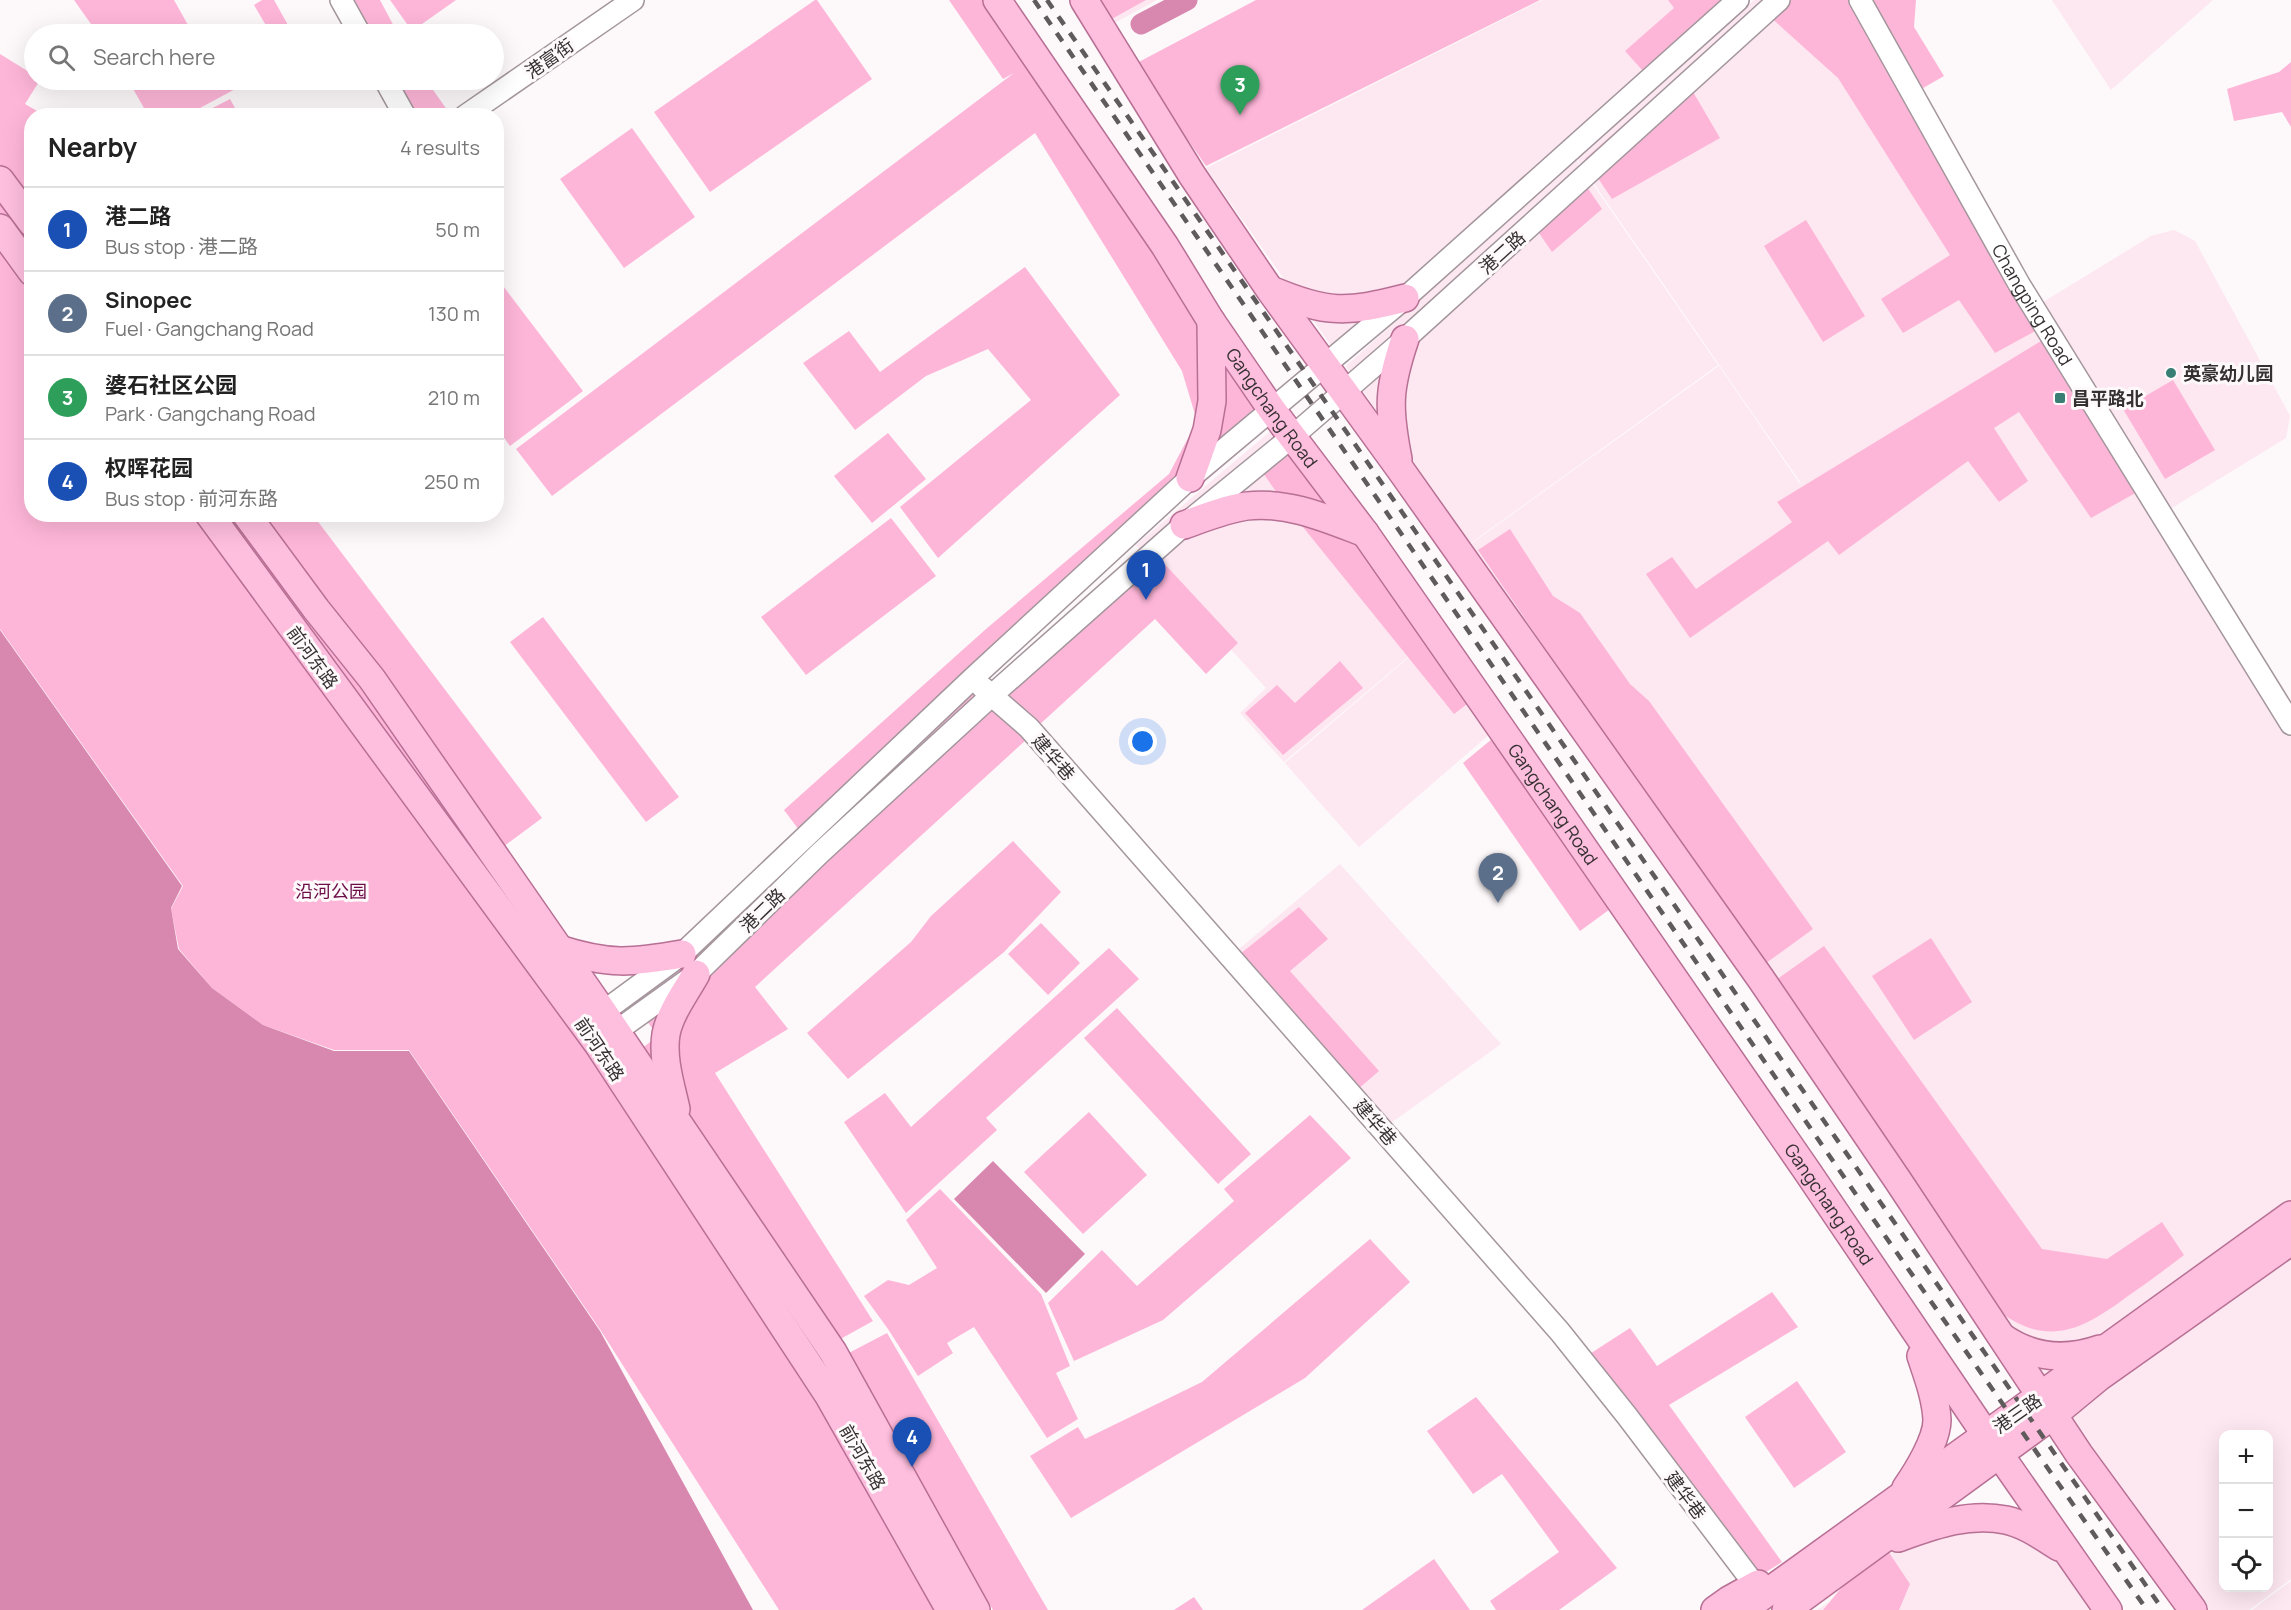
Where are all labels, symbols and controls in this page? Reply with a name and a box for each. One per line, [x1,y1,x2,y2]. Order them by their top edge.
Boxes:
search box [24,24,504,90]
street label: 港富街 [520,33,578,83]
icon: search [45,41,78,74]
text: Search here [93,42,215,72]
pin: 3 [1220,66,1260,115]
text: Nearby [48,129,137,165]
text: 4 results [400,134,480,161]
text: 港二路 [105,201,171,231]
text: 1 [63,216,72,243]
text: 50 m [435,216,480,243]
street label: 港二路 [1474,225,1530,279]
text: Bus stop · 港二路 [105,233,258,260]
street label: Changping Road [1987,240,2078,370]
text: Sinopec [105,285,192,315]
text: 2 [62,300,73,327]
text: 130 m [428,300,480,327]
text: Fuel · Gangchang Road [105,315,314,342]
street label: Gangchang Road [1221,343,1323,473]
place label: 英豪幼儿园 [2183,361,2273,385]
marker: 英豪幼儿园 [2164,366,2178,380]
text: 婆石社区公园 [105,370,237,400]
text: 3 [62,384,73,411]
text: 210 m [428,384,480,411]
place label: 昌平路北 [2072,386,2144,410]
marker: 昌平路北 [2053,391,2067,405]
text: Park · Gangchang Road [105,400,316,427]
text: 权晖花园 [105,453,193,483]
text: 4 [61,468,74,495]
text: 250 m [424,468,480,495]
text: Bus stop · 前河东路 [105,485,278,512]
pin: 1 [1126,550,1166,600]
street label: 前河东路 [282,621,344,693]
your location [1128,727,1157,756]
street label: 建华巷 [1027,729,1081,785]
street label: Gangchang Road [1503,739,1604,869]
pin: 2 [1478,854,1518,903]
park label: 沿河公园 [295,879,367,903]
street label: 港二路 [734,883,790,937]
street label: 前河东路 [570,1012,630,1086]
street label: 建华巷 [1349,1094,1403,1150]
street label: Gangchang Road [1779,1138,1879,1270]
street label: 港三路 [1988,1388,2046,1438]
pin: 4 [892,1418,932,1467]
street label: 前河东路 [835,1420,891,1494]
map controls [2219,1430,2273,1592]
button: + [2219,1430,2273,1484]
street label: 建华巷 [1660,1466,1712,1524]
button: − [2219,1484,2273,1538]
button: locate [2219,1538,2273,1592]

